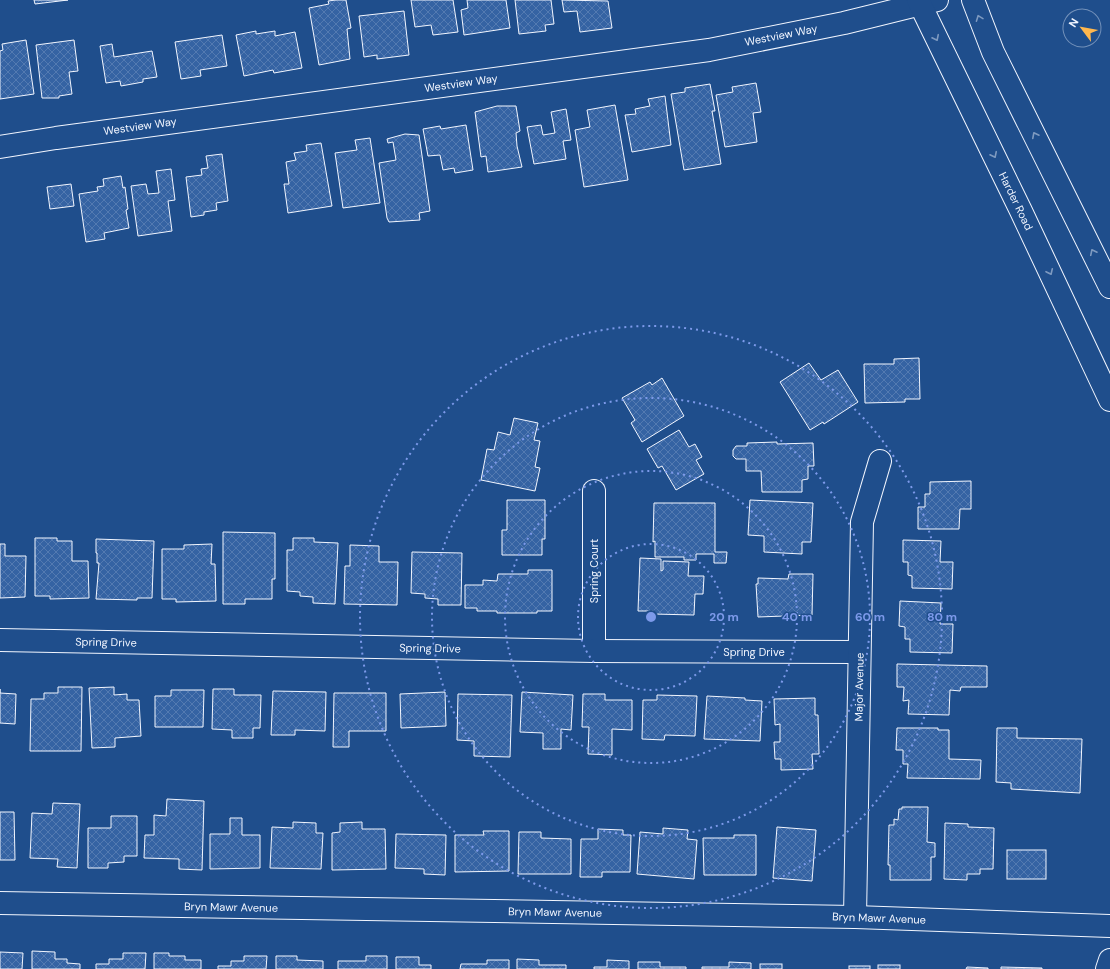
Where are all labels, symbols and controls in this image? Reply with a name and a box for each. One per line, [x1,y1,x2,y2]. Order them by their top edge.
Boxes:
north arrow [1062,8,1102,48]
one-way arrow [976,15,984,22]
text: N [1065,16,1082,30]
street label: Westview Way [743,21,819,49]
one-way arrow [931,34,939,41]
street label: Westview Way [424,71,498,95]
street label: Westview Way [103,114,177,138]
one-way arrow [1032,132,1040,140]
one-way arrow [989,150,997,158]
street label: Harder Road [996,170,1036,233]
one-way arrow [1090,249,1098,256]
one-way arrow [1045,267,1053,275]
street label: Spring Court [587,539,601,603]
text: 20 m [709,609,739,625]
text: 40 m [782,609,812,625]
text: 60 m [855,609,885,625]
text: 80 m [927,609,957,625]
centre of rings [644,610,658,624]
street label: Spring Drive [75,634,137,650]
street label: Spring Drive [399,640,461,656]
street label: Spring Drive [723,645,785,659]
street label: Major Avenue [851,652,867,722]
street label: Bryn Mawr Avenue [184,899,278,915]
street label: Bryn Mawr Avenue [508,904,602,920]
street label: Bryn Mawr Avenue [832,909,926,927]

